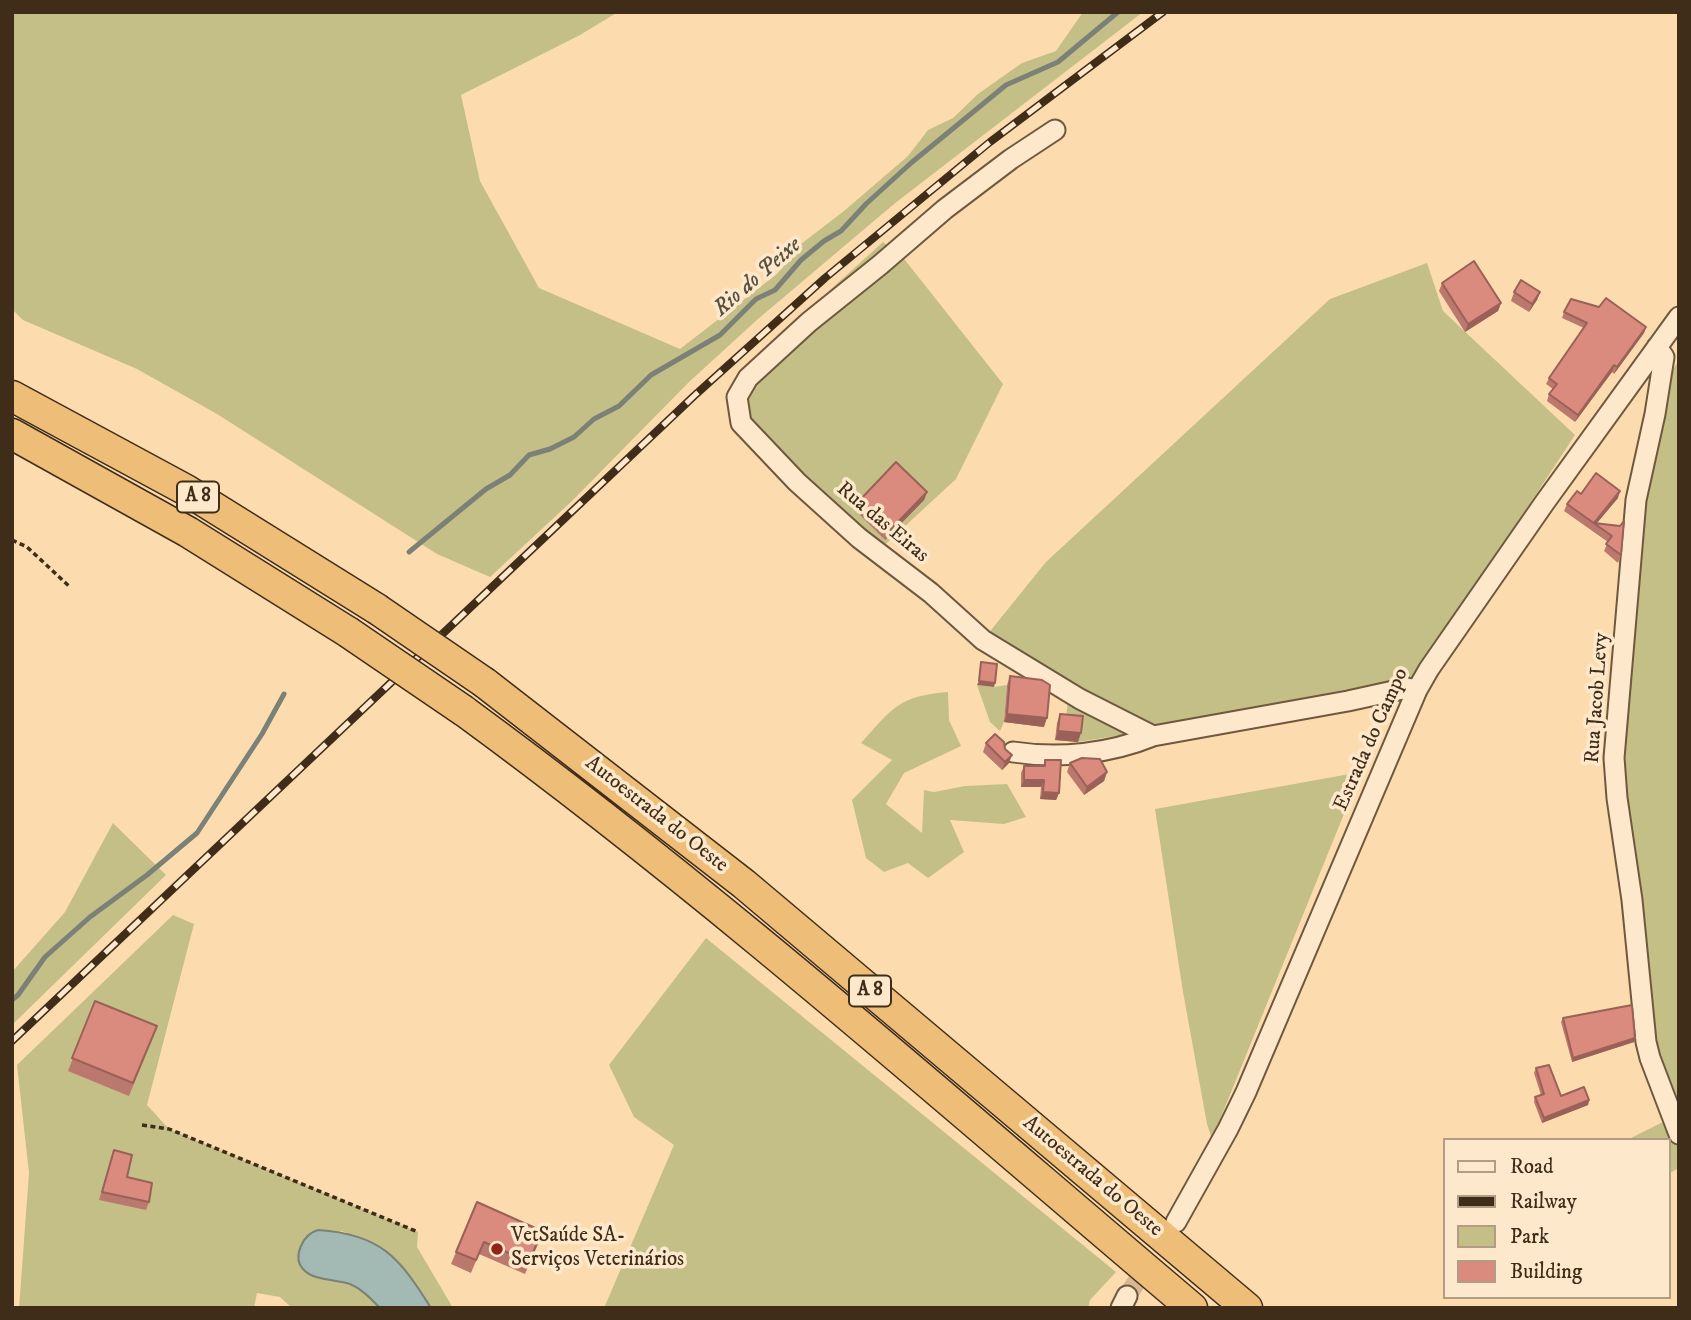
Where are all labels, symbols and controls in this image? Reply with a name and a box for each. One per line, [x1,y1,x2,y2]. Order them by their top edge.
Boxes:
water label: Rio do Peixe [708,232,808,324]
street label: Rua das Eiras [831,477,933,569]
road number: A 8 [177,482,219,512]
street label: Rua Jacob Levy [1581,632,1615,764]
street label: Estrada do Campo [1329,665,1415,815]
street label: Autoestrada do Oeste [579,751,733,879]
road number: A 8 [849,976,891,1007]
street label: Autoestrada do Oeste [1017,1111,1167,1243]
legend [1442,1138,1670,1299]
text: Road [1510,1154,1554,1180]
text: Railway [1510,1189,1577,1215]
place label: VetSaúde SA- Serviços Veterinários [511,1224,684,1274]
text: Park [1510,1224,1549,1250]
marker: VetSaúde SA- Serviços Veterinários [489,1241,505,1257]
text: Building [1510,1259,1582,1285]

